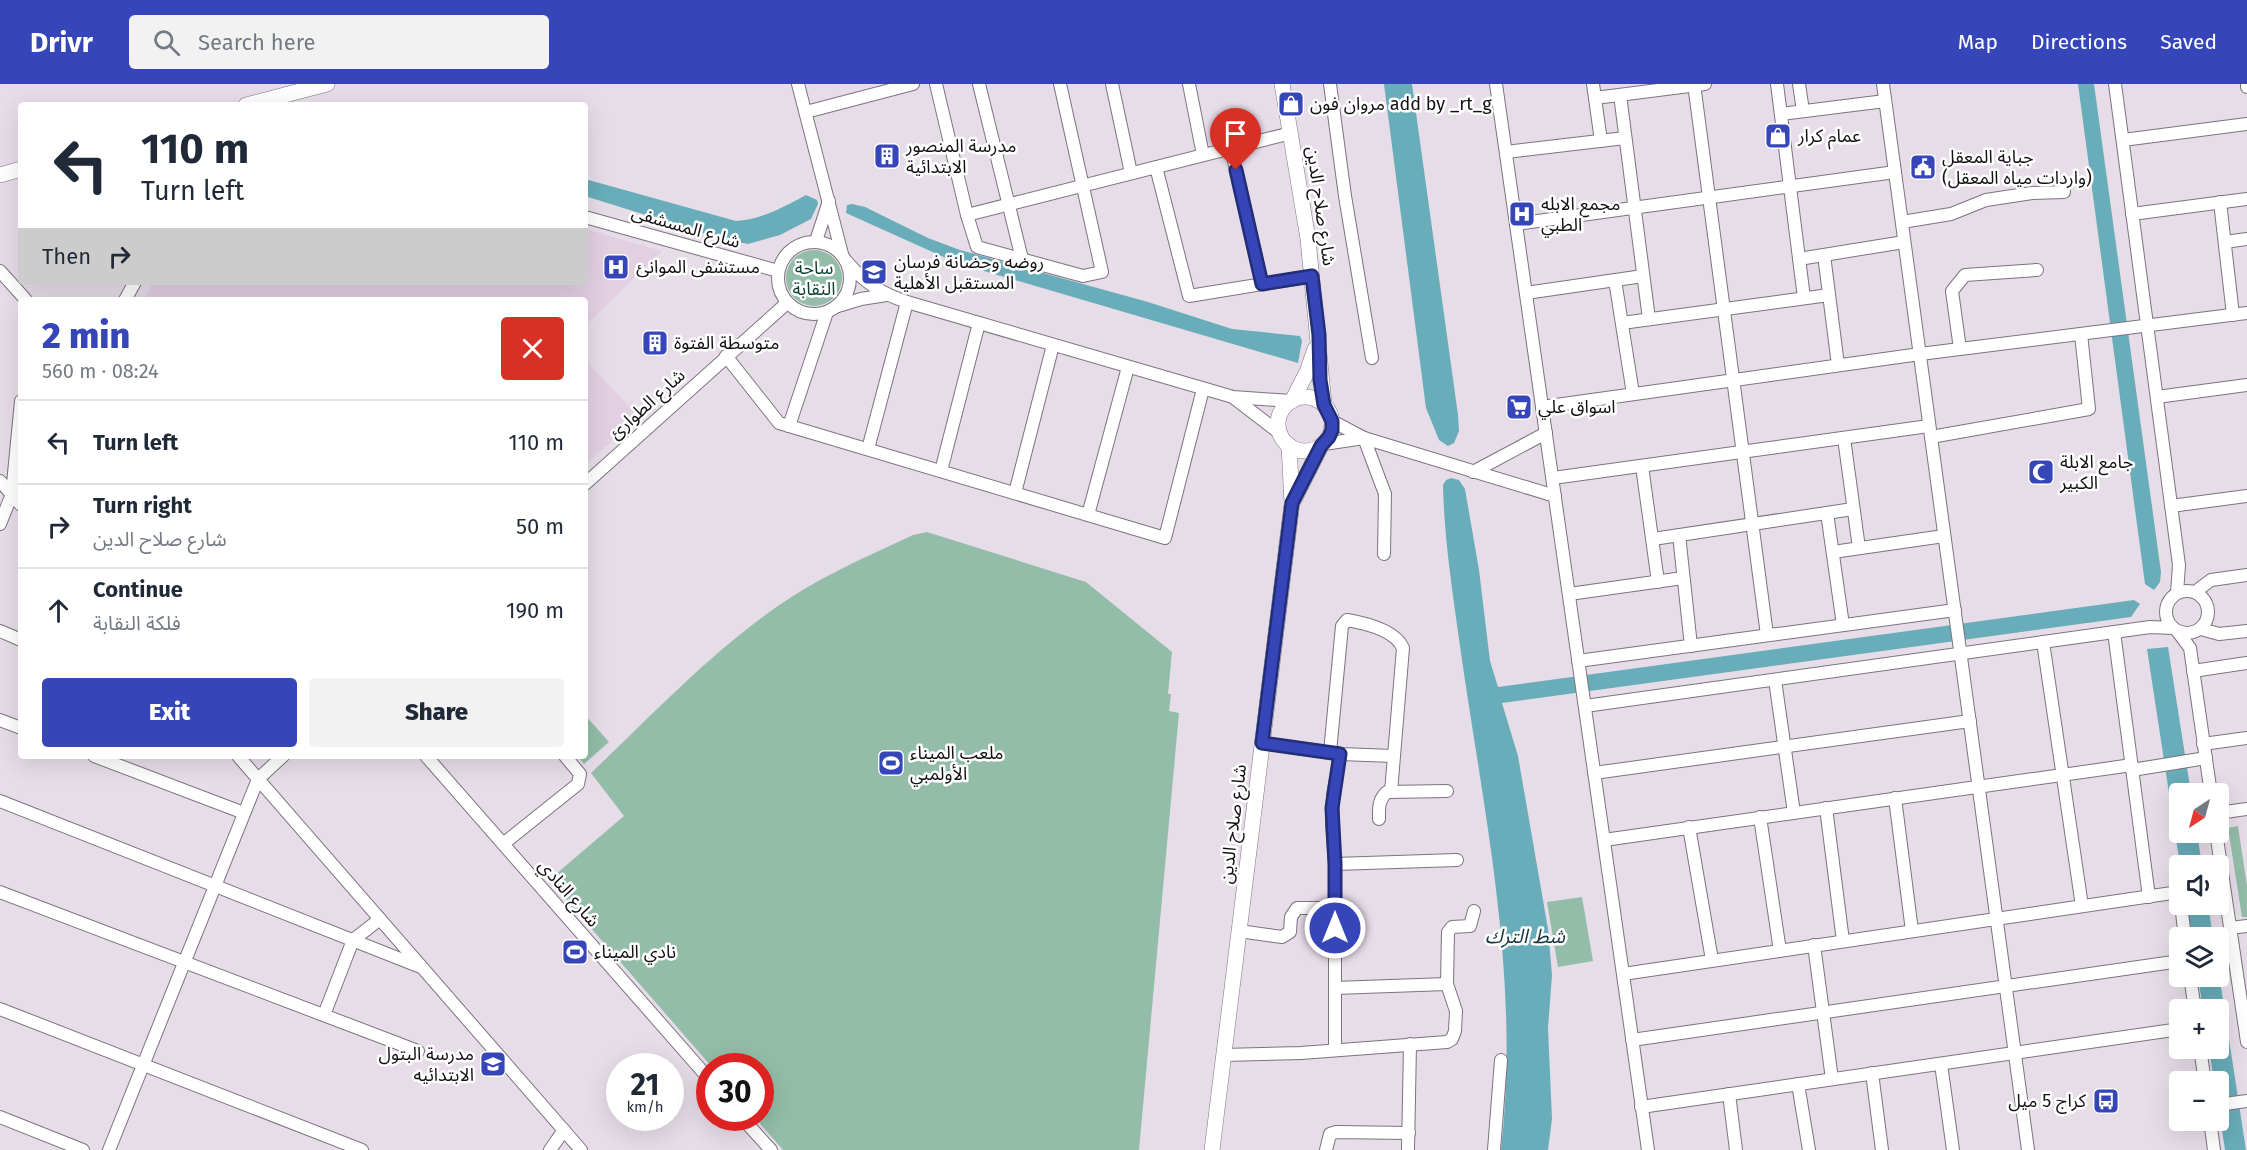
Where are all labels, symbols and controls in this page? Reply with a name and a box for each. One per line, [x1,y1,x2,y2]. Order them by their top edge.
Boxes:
search box [129,15,549,69]
text: Drivr [30,26,93,59]
icon: search [150,26,183,59]
text: Search here [198,29,315,56]
text: Map [1958,29,1998,55]
text: Directions [2031,29,2127,55]
text: Saved [2160,29,2217,55]
shop icon: مروان فون add by _rt_g [1276,89,1306,119]
place label: مروان فون add by _rt_g [1310,93,1492,115]
pin [1210,108,1261,170]
icon: arrive [1219,117,1252,150]
shop icon: عمام كرار [1763,121,1793,151]
text: 110 m [141,124,249,174]
place label: عمام كرار [1797,125,1861,150]
icon: left [42,126,120,204]
place label: مدرسة المنصور الابتدائية [905,135,1016,178]
building icon: مدرسة المنصور الابتدائية [872,141,902,171]
street label: شارع صلاح الدين [1299,145,1340,267]
place label: جباية المعقل (واردات مياه المعقل) [1942,146,2092,189]
public building icon: جباية المعقل (واردات مياه المعقل) [1908,152,1938,182]
text: Turn left [141,175,244,207]
place label: مجمع الابله الطبي [1541,193,1620,238]
hospital icon: مجمع الابله الطبي [1507,199,1537,229]
street label: شارع المسشفى [628,201,743,256]
icon: right [103,240,136,273]
text: Then [42,243,91,270]
place label: روضه وحضانة فرسان المستقبل الأهلية [894,251,1044,294]
hospital icon: مستشفى الموانئ [601,252,631,282]
place label: مستشفى الموانئ [636,256,760,278]
park label: ساحة النقابة [793,257,835,300]
school or university icon: روضه وحضانة فرسان المستقبل الأهلية [859,257,889,287]
text: 2 min [42,314,130,358]
button: close [501,317,564,380]
building icon: متوسطة الفتوة [640,328,670,358]
place label: متوسطة الفتوة [674,332,779,354]
text: 560 m · 08:24 [42,359,159,383]
street label: شارع الطوارئ [604,364,692,446]
supermarket icon: اسواق علي [1504,392,1534,422]
place label: اسواق علي [1538,396,1616,420]
icon: left [42,426,75,459]
text: Turn left [93,429,178,456]
text: 110 m [508,429,564,456]
place label: جامع الابلة الكبير [2059,451,2133,494]
mosque icon: جامع الابلة الكبير [2026,457,2056,487]
text: Turn right [93,492,192,519]
icon: right [42,510,75,543]
text: 50 m [516,513,564,540]
text: شارع صلاح الدين [93,527,227,551]
text: Continue [93,576,183,603]
icon: ahead [42,594,75,627]
text: 190 m [506,597,564,624]
text: فلكة النقابة [93,611,181,635]
button: Exit [42,678,297,747]
button: Share [309,678,564,747]
place label: ملعب الميناء الأولمبي [910,742,1004,787]
sports icon: ملعب الميناء الأولمبي [876,748,906,778]
street label: شارع صلاح الدين [1215,763,1254,885]
north arrow [2169,783,2229,843]
map controls [2169,783,2229,1131]
street label: شارع النادي [531,855,604,933]
button: sound [2169,855,2229,915]
position arrow [1303,896,1367,960]
water label: شط الترك [1485,924,1565,948]
button: layers [2169,927,2229,987]
sports icon: نادي الميناء [560,937,590,967]
place label: نادي الميناء [594,941,676,965]
button: + [2169,999,2229,1059]
place label: مدرسة البتول الابتدائيه [378,1043,474,1086]
school or university icon: مدرسة البتول الابتدائيه [478,1049,508,1079]
speed limit sign: 30 [696,1053,774,1131]
text: 21 [631,1067,659,1103]
button: − [2169,1071,2229,1131]
bus stop icon: كراج 5 ميل [2091,1086,2121,1116]
place label: كراج 5 ميل [2008,1090,2087,1114]
text: km/h [626,1098,664,1116]

